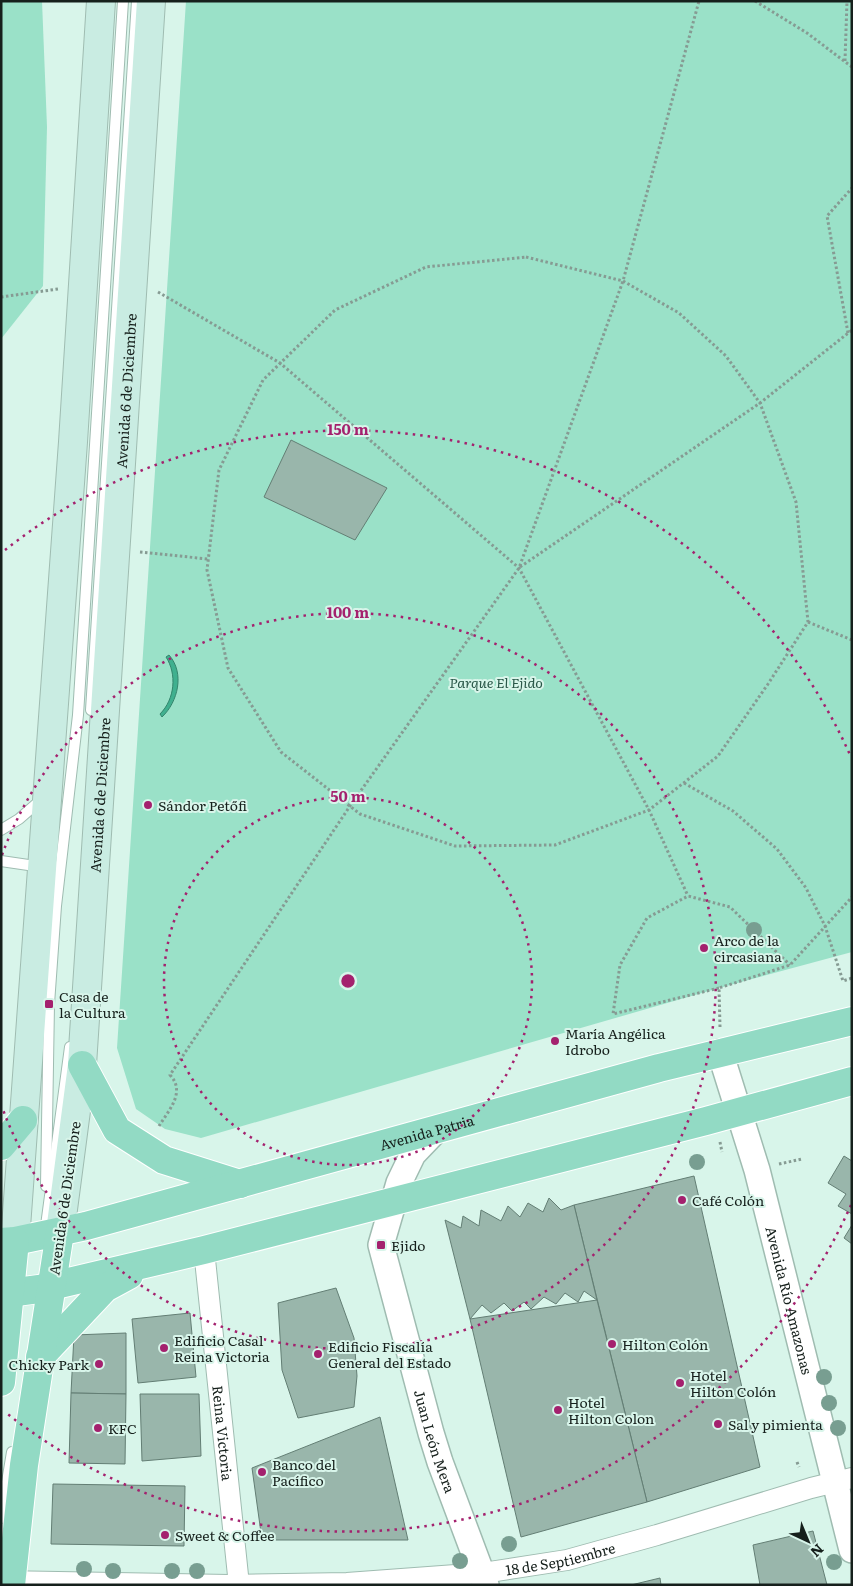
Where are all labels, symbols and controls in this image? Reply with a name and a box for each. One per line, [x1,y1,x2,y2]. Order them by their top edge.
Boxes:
street label: Avenida 6 de Diciembre [111,313,141,469]
text: 150 m [327,417,369,440]
text: 100 m [327,600,369,623]
park label: Parque El Ejido [449,672,543,692]
street label: Avenida 6 de Diciembre [85,717,115,873]
text: 50 m [330,784,366,807]
place label: Sándor Petőfi [158,795,247,815]
marker: Sándor Petőfi [142,799,154,811]
place label: Arco de la circasiana [714,930,782,966]
marker: Arco de la circasiana [698,942,710,954]
centre of rings [339,972,357,990]
place label: Casa de la Cultura [59,986,126,1022]
marker: Casa de la Cultura [43,998,55,1010]
place label: María Angélica Idrobo [565,1023,666,1059]
marker: María Angélica Idrobo [549,1035,561,1047]
street label: Avenida Patria [377,1109,476,1155]
street label: Avenida 6 de Diciembre [43,1120,85,1276]
place label: Café Colón [692,1190,764,1210]
marker: Café Colón [676,1194,688,1206]
street label: Avenida Río Amazonas [761,1224,818,1376]
place label: Ejido [391,1235,426,1255]
marker: Ejido [375,1239,387,1251]
place label: Edificio Casal Reina Victoria [174,1330,270,1366]
place label: Hilton Colón [622,1334,708,1354]
place label: Edificio Fiscalía General del Estado [328,1336,451,1372]
marker: Hilton Colón [606,1338,618,1350]
marker: Edificio Casal Reina Victoria [158,1342,170,1354]
marker: Edificio Fiscalía General del Estado [312,1348,324,1360]
place label: Chicky Park [9,1354,89,1374]
marker: Chicky Park [93,1358,105,1370]
place label: Hotel Hilton Colón [690,1365,776,1401]
marker: Hotel Hilton Colón [674,1377,686,1389]
street label: Reina Victoria [208,1384,238,1482]
street label: Juan León Mera [410,1387,461,1496]
place label: Hotel Hilton Colon [568,1392,654,1428]
marker: Hotel Hilton Colon [552,1404,564,1416]
place label: Sal y pimienta [728,1414,823,1434]
place label: KFC [108,1418,137,1438]
marker: Sal y pimienta [712,1418,724,1430]
marker: KFC [92,1422,104,1434]
place label: Banco del Pacífico [272,1454,336,1490]
marker: Banco del Pacífico [256,1466,268,1478]
north arrow [783,1516,833,1566]
place label: Sweet & Coffee [175,1525,274,1545]
marker: Sweet & Coffee [159,1529,171,1541]
street label: 18 de Septiembre [504,1537,617,1579]
text: N [806,1540,829,1563]

